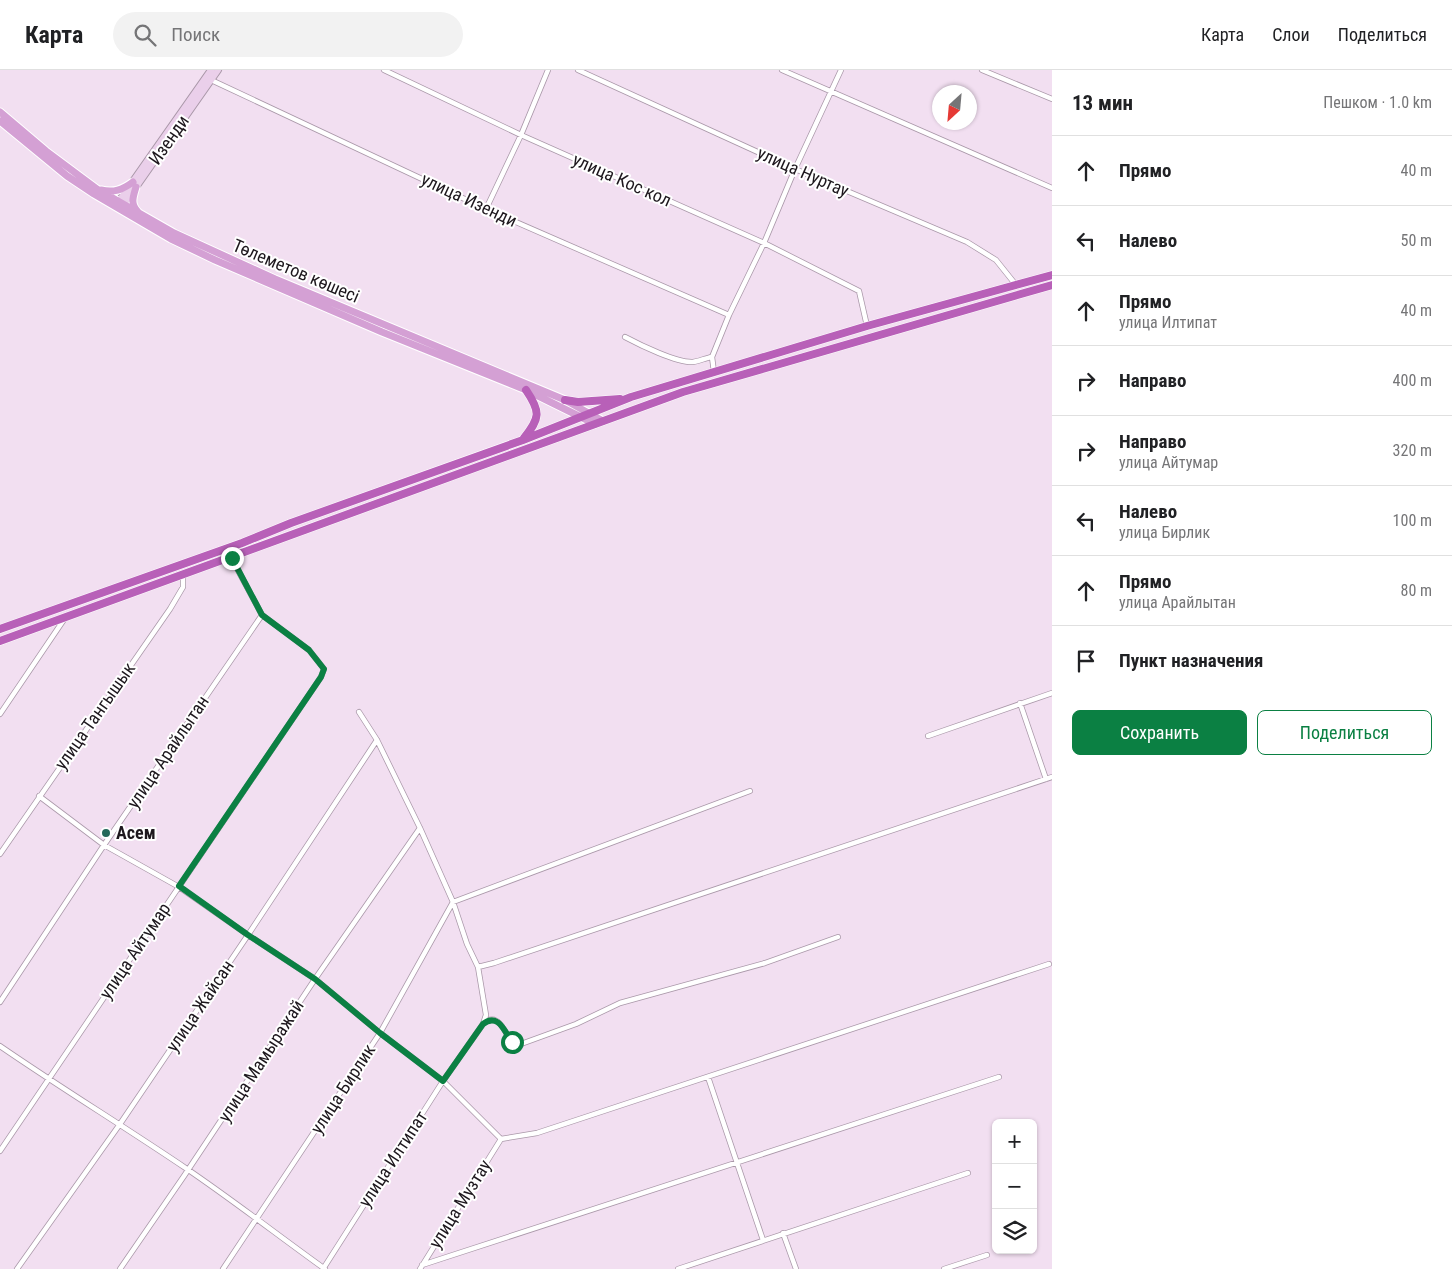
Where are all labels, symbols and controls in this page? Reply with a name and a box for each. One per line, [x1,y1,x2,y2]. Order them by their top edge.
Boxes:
search box [113,12,463,57]
text: Карта [25,21,83,49]
icon: search [131,21,159,49]
text: Поиск [171,23,220,46]
text: Карта [1201,24,1244,45]
text: Слои [1272,24,1310,45]
text: Поделиться [1338,24,1427,45]
north arrow [932,85,977,130]
text: 13 мин [1072,91,1133,115]
text: Пешком · 1.0 km [1323,93,1432,112]
street label: Изенди [144,111,193,169]
street label: улица Нуртау [754,142,853,201]
street label: улица Кос кол [570,148,675,211]
icon: ahead [1072,157,1100,185]
text: Прямо [1119,159,1172,182]
text: 40 m [1400,161,1432,180]
street label: улица Изенди [418,168,520,231]
icon: left [1072,227,1100,255]
text: Налево [1119,229,1177,252]
text: 50 m [1400,231,1432,250]
street label: Төлеметов көшесі [230,234,363,307]
text: Прямо [1119,290,1172,313]
icon: ahead [1072,297,1100,325]
text: 40 m [1400,301,1432,320]
text: улица Илтипат [1119,313,1217,332]
icon: right [1072,367,1100,395]
text: Направо [1119,369,1186,392]
text: 400 m [1393,371,1432,390]
text: Направо [1119,430,1186,453]
icon: right [1072,437,1100,465]
text: 320 m [1393,441,1432,460]
text: улица Айтумар [1119,453,1218,472]
text: Налево [1119,500,1177,523]
icon: left [1072,507,1100,535]
text: 100 m [1393,511,1432,530]
text: улица Бирлик [1119,523,1210,542]
route end [221,547,244,570]
text: Прямо [1119,570,1172,593]
icon: ahead [1072,577,1100,605]
text: 80 m [1400,581,1432,600]
text: улица Арайлытан [1119,593,1236,612]
icon: arrive [1072,647,1100,675]
text: Пункт назначения [1119,649,1263,672]
street label: улица Тангышык [50,658,140,773]
street label: улица Арайлытан [122,691,213,812]
button: Сохранить [1072,710,1247,755]
button: Поделиться [1257,710,1432,755]
place label: Асем [116,822,156,843]
marker: Асем [100,827,112,839]
street label: улица Айтумар [95,898,175,1003]
street label: улица Жайсан [161,956,238,1055]
street label: улица Мамыражай [213,996,308,1126]
route start [501,1031,524,1054]
street label: улица Бирлик [306,1040,379,1137]
street label: улица Илтипат [354,1106,432,1211]
map controls [992,1119,1037,1254]
button: + [992,1119,1037,1164]
street label: улица Музтау [424,1155,495,1252]
button: − [992,1164,1037,1209]
button: layers [992,1209,1037,1254]

